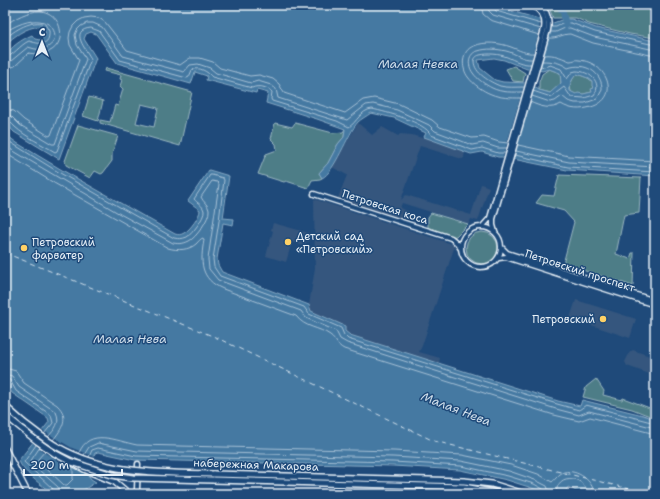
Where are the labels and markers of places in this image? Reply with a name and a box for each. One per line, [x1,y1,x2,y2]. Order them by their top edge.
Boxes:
place label: Детский сад «Петровский» [296,229,373,257]
place label: Петровский фарватер [32,235,95,263]
marker: Детский сад «Петровский» [283,237,293,247]
marker: Петровский фарватер [19,243,29,253]
place label: Петровский [532,312,595,327]
marker: Петровский [598,314,608,324]

